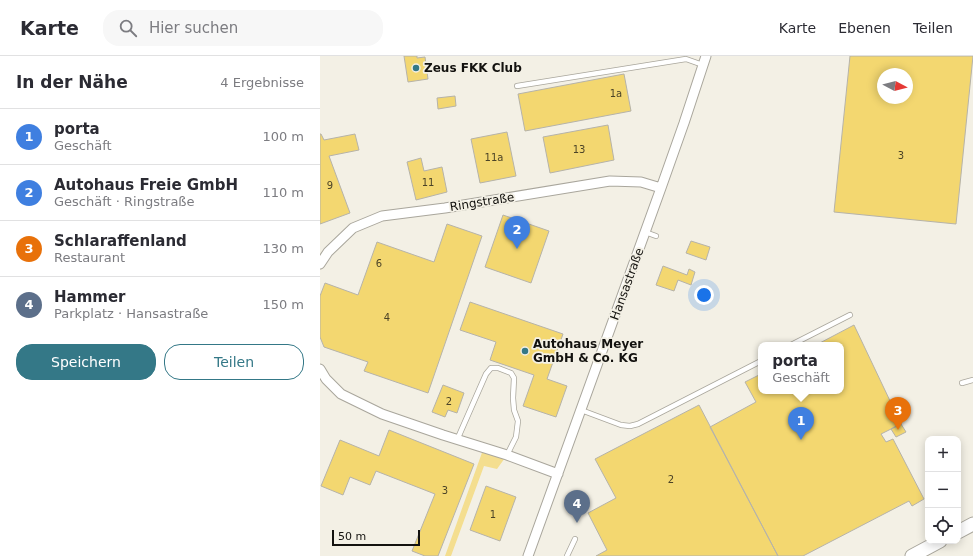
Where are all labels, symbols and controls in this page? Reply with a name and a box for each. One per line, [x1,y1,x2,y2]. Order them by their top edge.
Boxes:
search box [103,10,383,46]
text: Karte [20,17,79,39]
icon: search [117,17,139,39]
text: Hier suchen [149,19,238,37]
text: Karte [779,20,816,36]
text: Ebenen [838,20,891,36]
text: Teilen [913,20,953,36]
place label: Zeus FKK Club [424,61,522,75]
marker: Zeus FKK Club [411,63,421,73]
north arrow [877,68,913,104]
text: In der Nähe [16,72,128,92]
text: 4 Ergebnisse [220,75,304,90]
house number: 1a [610,88,622,99]
text: porta [54,120,100,138]
text: 1 [24,129,34,144]
text: 100 m [262,129,304,144]
text: Geschäft [54,138,112,153]
house number: 13 [573,144,585,155]
house number: 3 [898,150,904,161]
house number: 11a [485,152,503,163]
text: Autohaus Freie GmbH [54,176,238,194]
house number: 11 [422,177,434,188]
house number: 9 [327,180,333,191]
text: 2 [24,185,34,200]
text: 110 m [262,185,304,200]
street label: Ringstraße [449,190,515,214]
text: Geschäft · Ringstraße [54,194,195,209]
pin: 2 [504,216,530,249]
text: Schlaraffenland [54,232,187,250]
text: 3 [24,241,34,256]
text: 130 m [262,241,304,256]
street label: Hansastraße [607,246,647,322]
text: Restaurant [54,250,125,265]
house number: 6 [376,258,382,269]
your location [694,285,714,305]
text: Hammer [54,288,126,306]
text: 4 [24,297,34,312]
text: 150 m [262,297,304,312]
text: Parkplatz · Hansastraße [54,306,208,321]
house number: 4 [384,312,390,323]
place label: Autohaus Meyer GmbH & Co. KG [533,337,643,365]
popup [758,342,844,394]
button: Speichern [16,344,156,380]
button: Teilen [164,344,304,380]
marker: Autohaus Meyer GmbH & Co. KG [520,346,530,356]
text: porta [772,352,818,370]
text: Geschäft [772,370,830,385]
house number: 2 [446,396,452,407]
pin: 3 [885,397,911,430]
pin: 1 [788,407,814,440]
map controls [925,436,961,544]
button: + [925,436,961,472]
button: − [925,472,961,508]
house number: 2 [668,474,674,485]
house number: 3 [442,485,448,496]
pin: 4 [564,490,590,523]
button: locate [925,508,961,544]
house number: 1 [490,509,496,520]
scale bar [332,528,420,547]
text: 50 m [338,530,366,543]

